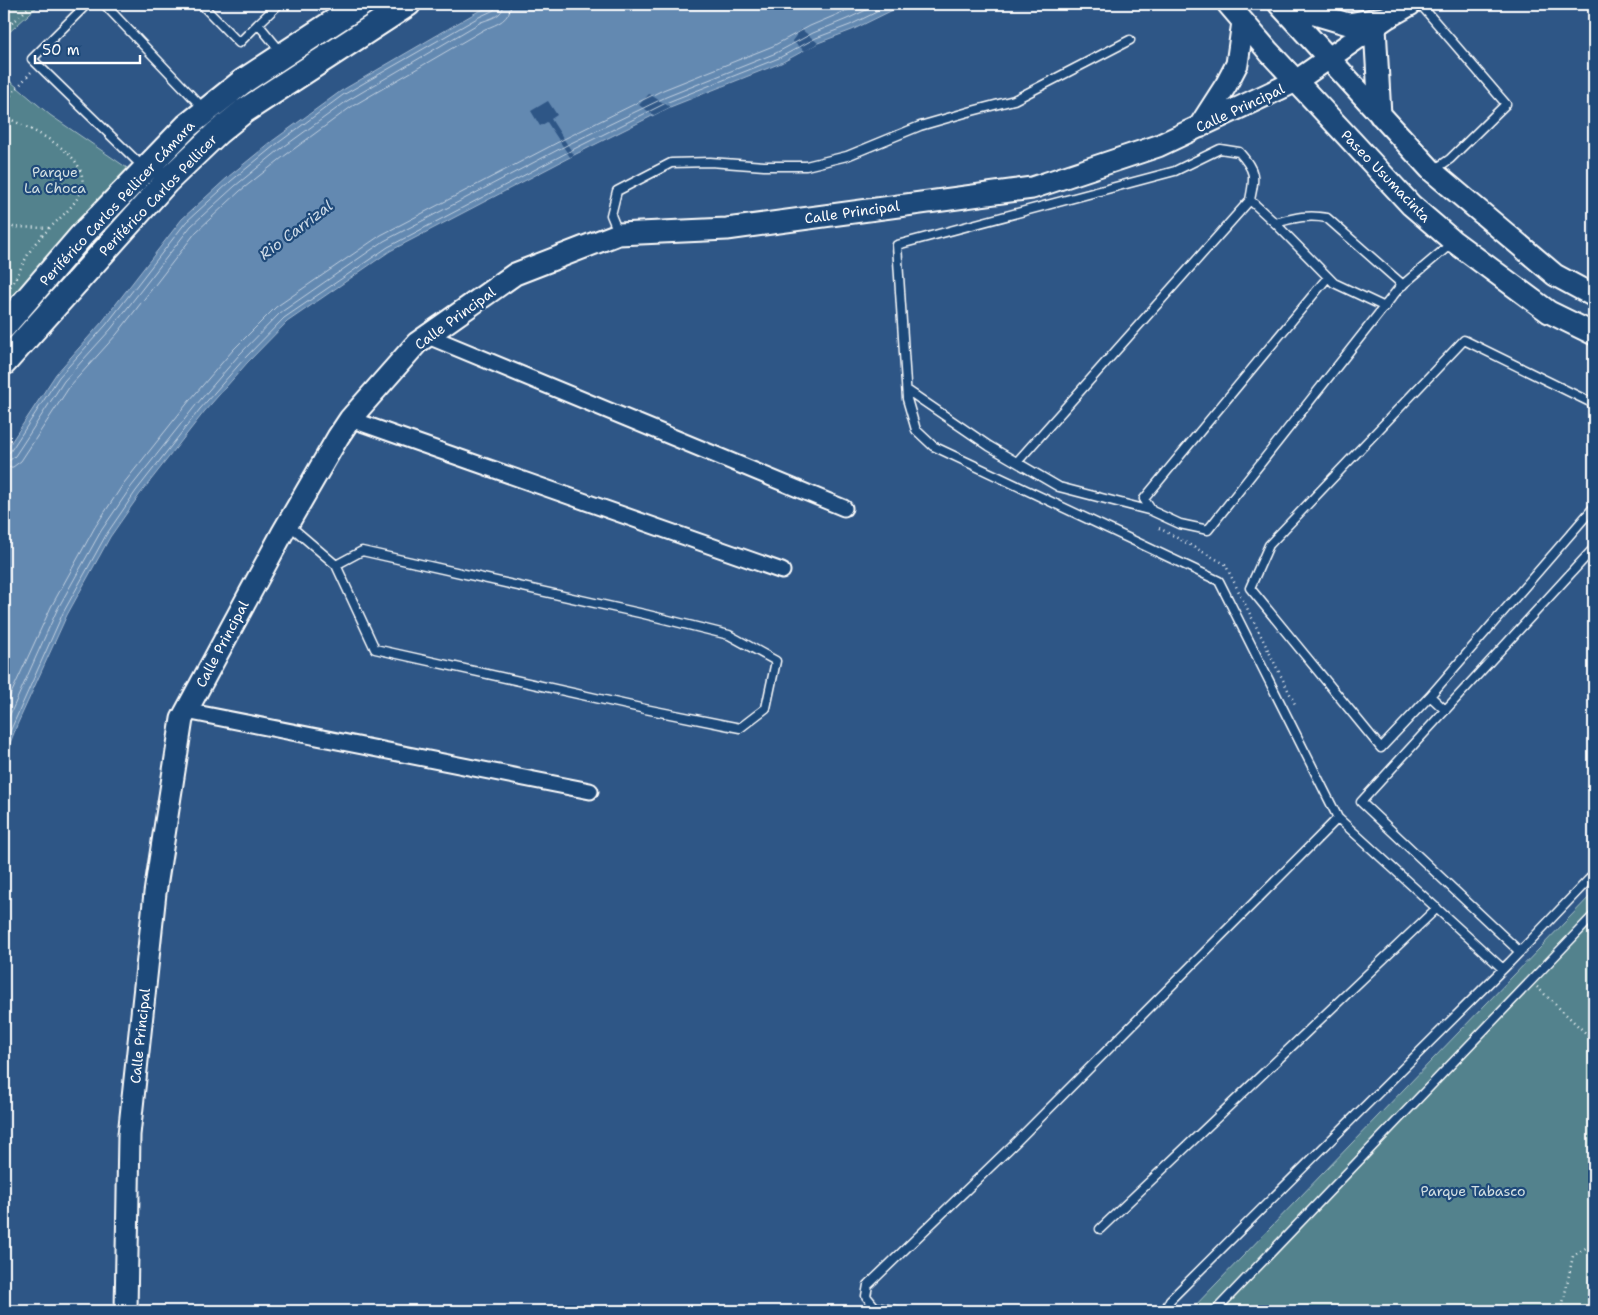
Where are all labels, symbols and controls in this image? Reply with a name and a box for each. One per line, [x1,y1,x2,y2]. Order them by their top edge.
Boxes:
scale bar [35,32,140,64]
text: 50 m [42,40,80,60]
street label: Calle Principal [1193,79,1288,136]
street label: Periférico Carlos Pellicer Cámara [36,116,199,289]
street label: Paseo Usumacinta [1337,126,1435,226]
street label: Periférico Carlos Pellicer [95,130,221,260]
park label: Parque La Choca [24,163,86,197]
water label: Rio Carrizal [255,196,337,264]
street label: Calle Principal [803,196,901,228]
street label: Calle Principal [411,282,500,353]
street label: Calle Principal [192,597,253,690]
street label: Calle Principal [126,987,154,1085]
park label: Parque Tabasco [1421,1182,1525,1200]

